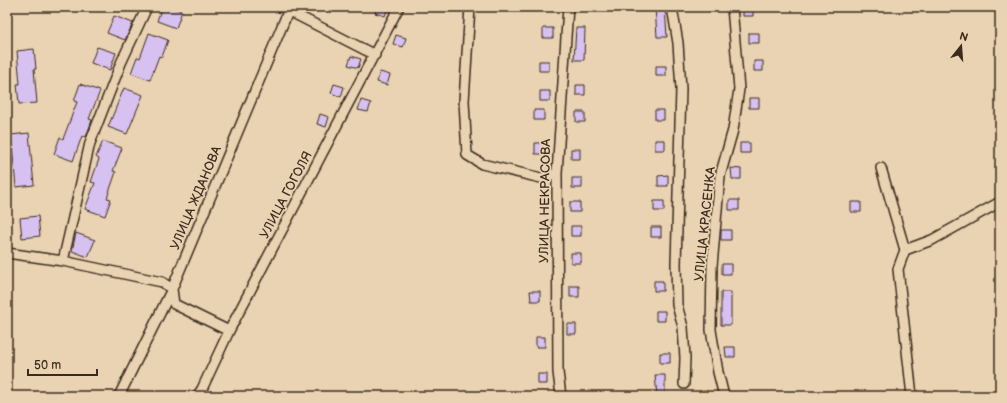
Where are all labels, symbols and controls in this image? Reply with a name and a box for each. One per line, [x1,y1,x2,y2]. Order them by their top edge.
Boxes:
north arrow [941,26,981,66]
text: N [958,29,970,44]
street label: УЛИЦА НЕКРАСОВА [536,138,554,263]
street label: УЛИЦА ЖДАНОВА [167,144,225,252]
street label: УЛИЦА ГОГОЛЯ [256,149,316,241]
street label: УЛИЦА КРАСЕНКА [691,166,719,282]
scale bar [28,351,97,377]
text: 50 m [34,358,61,373]

